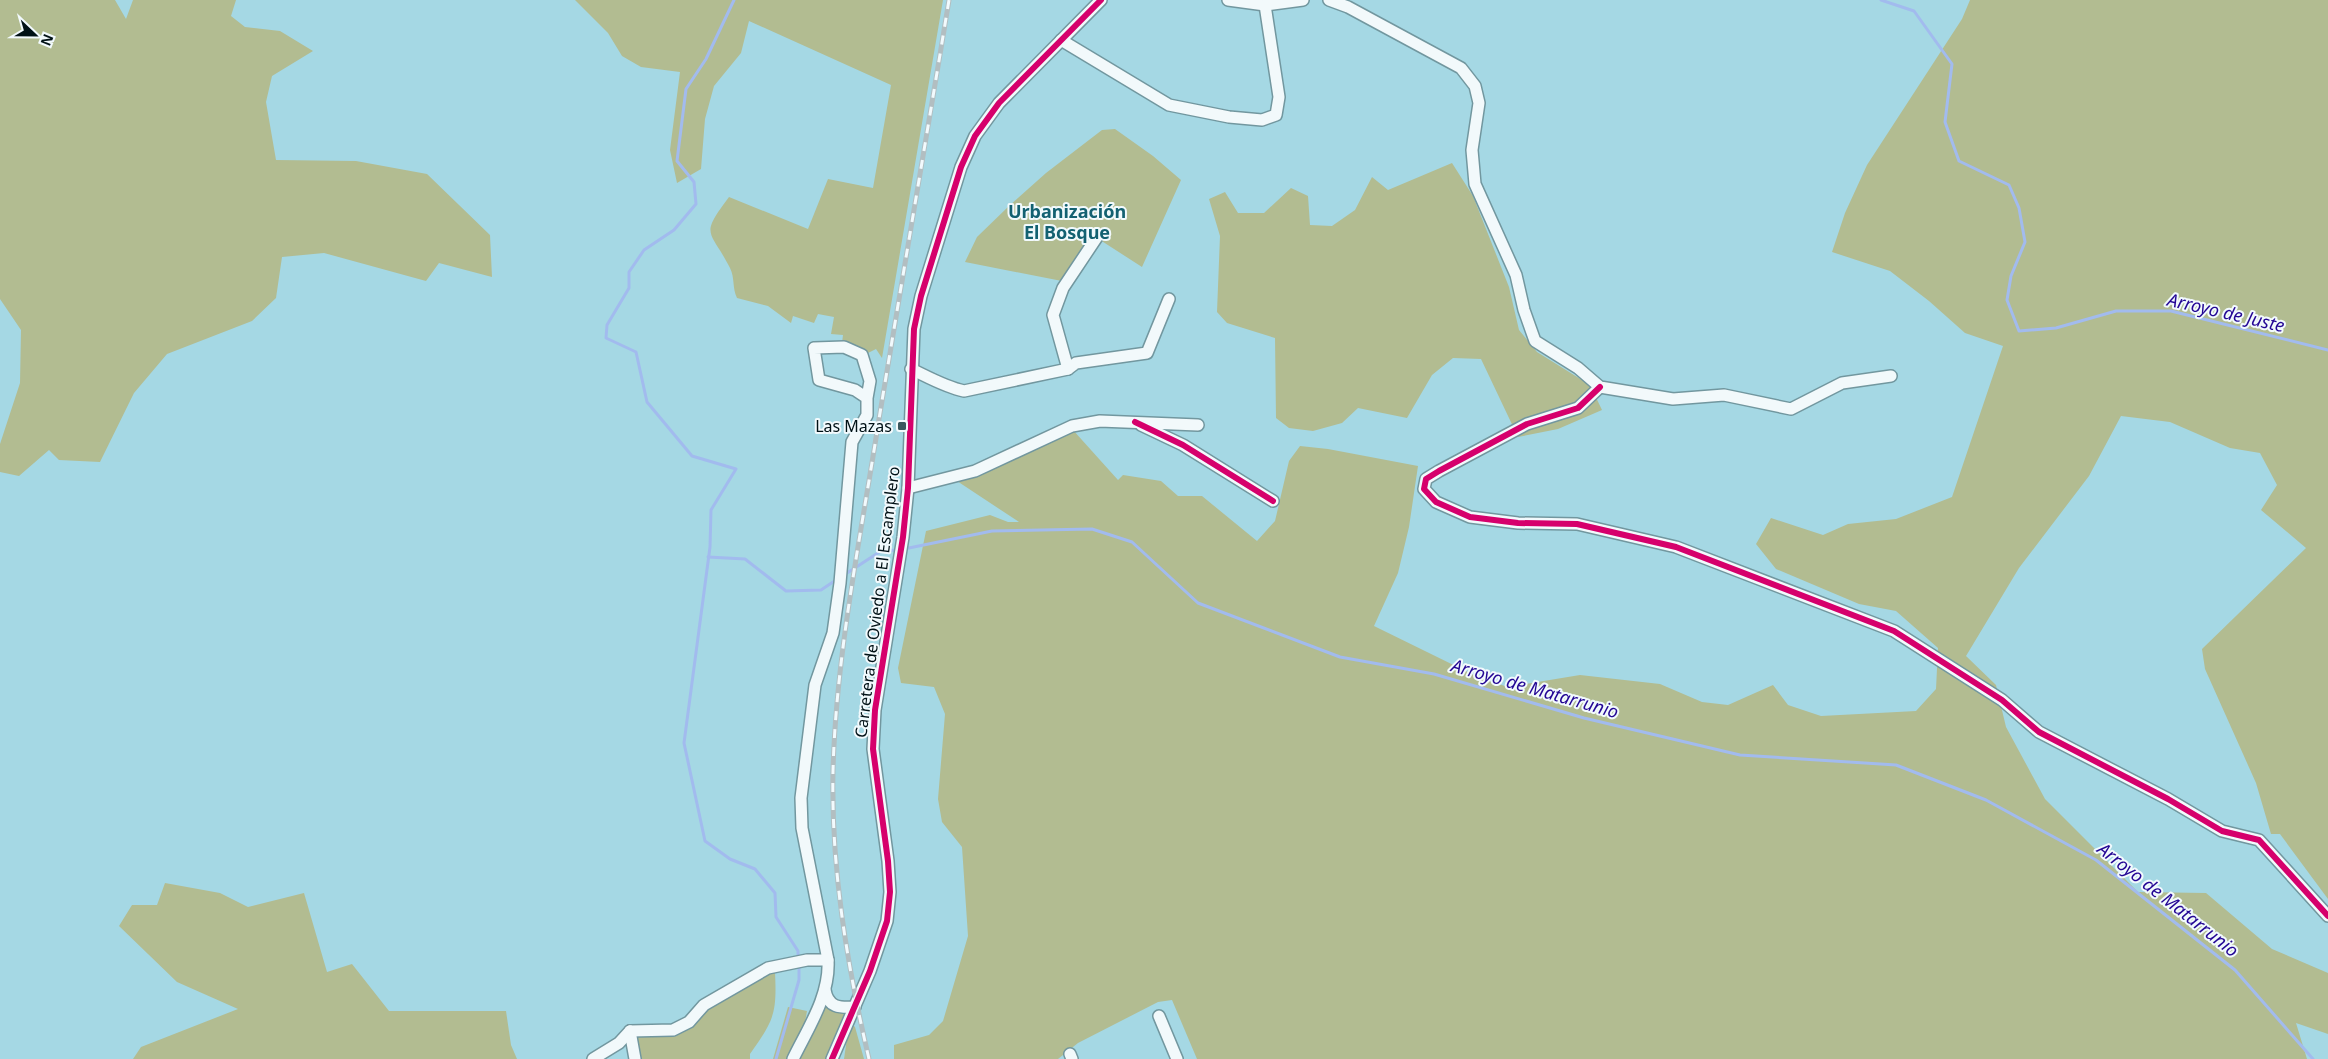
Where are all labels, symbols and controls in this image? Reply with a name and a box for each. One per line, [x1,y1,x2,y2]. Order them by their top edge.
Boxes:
north arrow [10,10,60,60]
text: N [37,31,58,49]
district label: Urbanización El Bosque [1008,199,1126,244]
water label: Arroyo de Juste [2163,286,2287,337]
place label: Las Mazas [815,415,892,437]
marker: Las Mazas [896,420,908,432]
street label: Carretera de Oviedo a El Escamplero [849,465,905,739]
water label: Arroyo de Matarrunio [1447,652,1622,723]
water label: Arroyo de Matarrunio [2092,835,2244,962]

